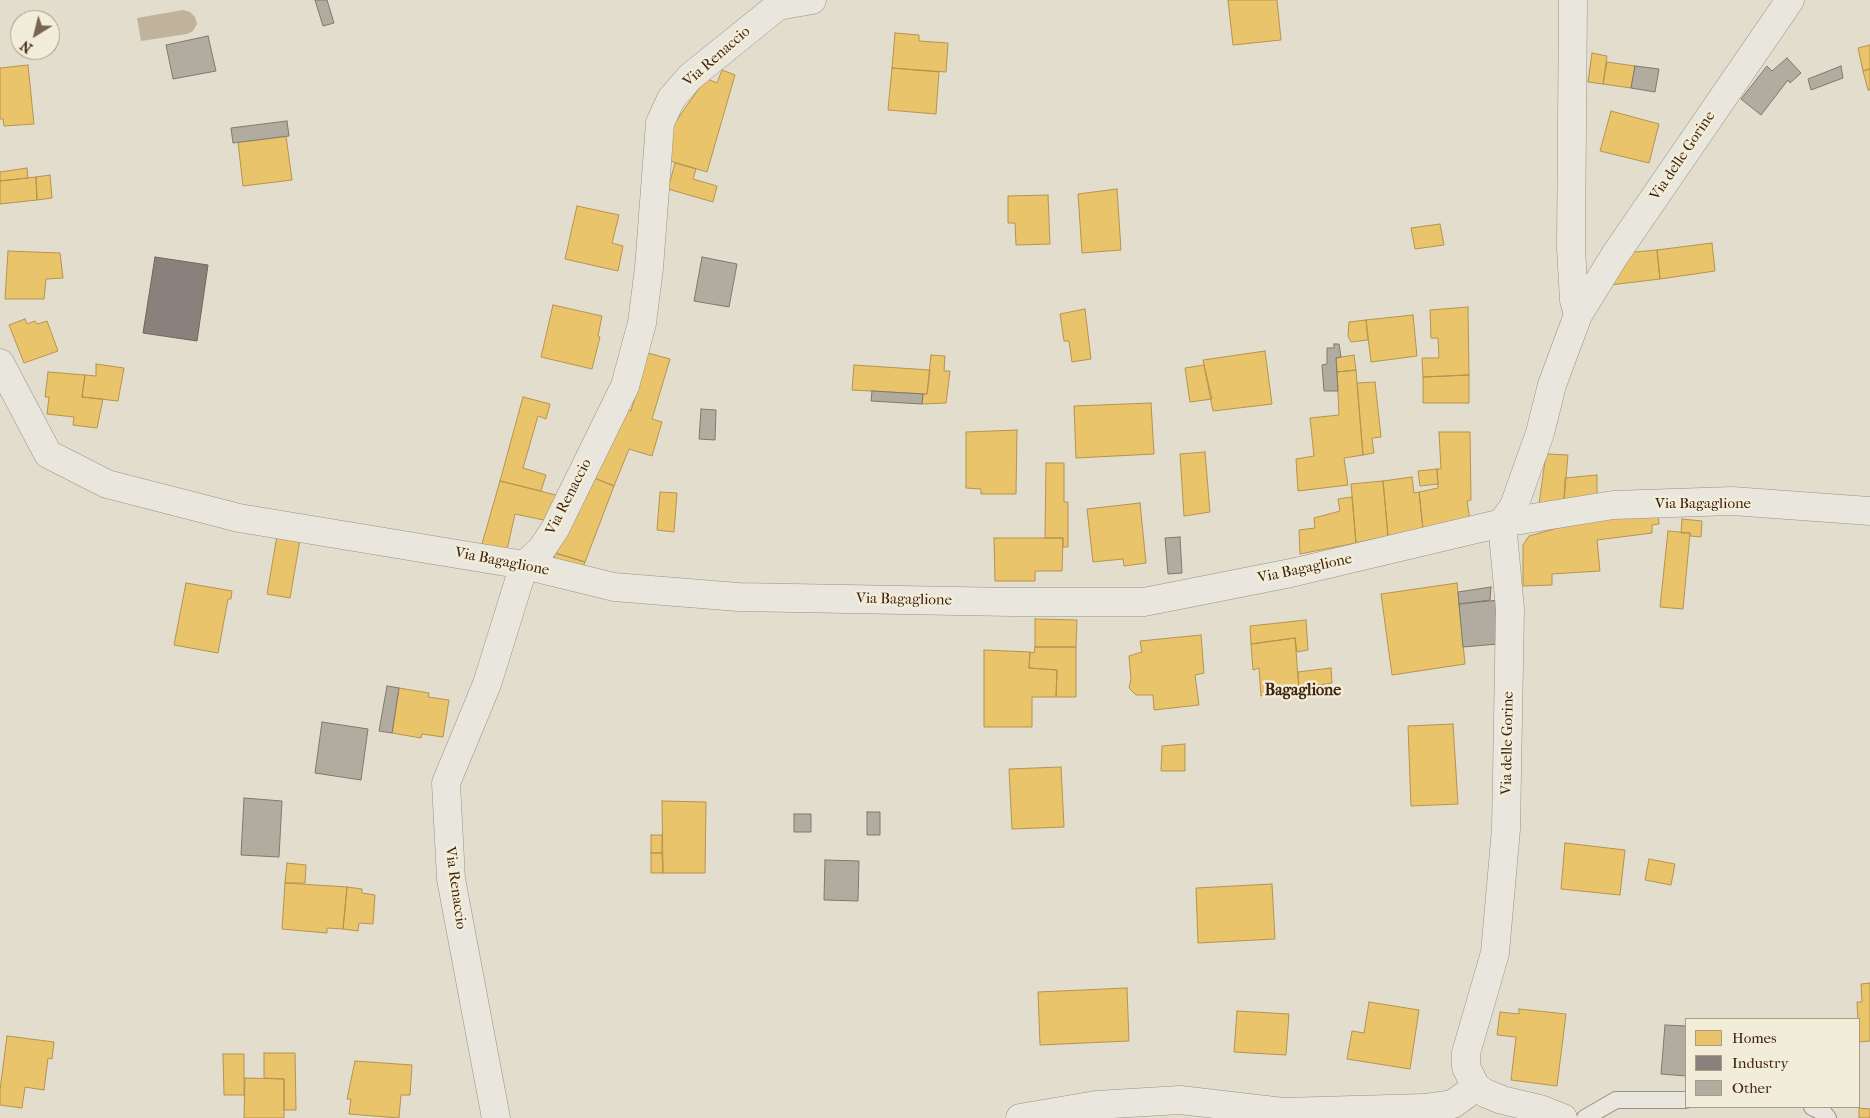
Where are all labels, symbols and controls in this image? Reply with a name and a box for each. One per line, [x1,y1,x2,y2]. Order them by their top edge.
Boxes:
north arrow [10,10,60,60]
street label: Via Renaccio [680,23,754,91]
text: N [17,37,36,57]
street label: Via delle Gorine [1647,108,1719,204]
street label: Via Renaccio [542,456,596,538]
street label: Via Bagaglione [1655,495,1751,513]
street label: Via Bagaglione [453,544,551,580]
street label: Via Bagaglione [1256,550,1354,588]
street label: Via Bagaglione [856,590,952,610]
district label: Bagaglione [1265,681,1341,701]
street label: Via delle Gorine [1498,691,1518,795]
street label: Via Renaccio [440,846,470,930]
legend [1685,1018,1860,1108]
text: Homes [1732,1029,1777,1047]
text: Industry [1732,1054,1788,1072]
text: Other [1732,1079,1771,1097]

